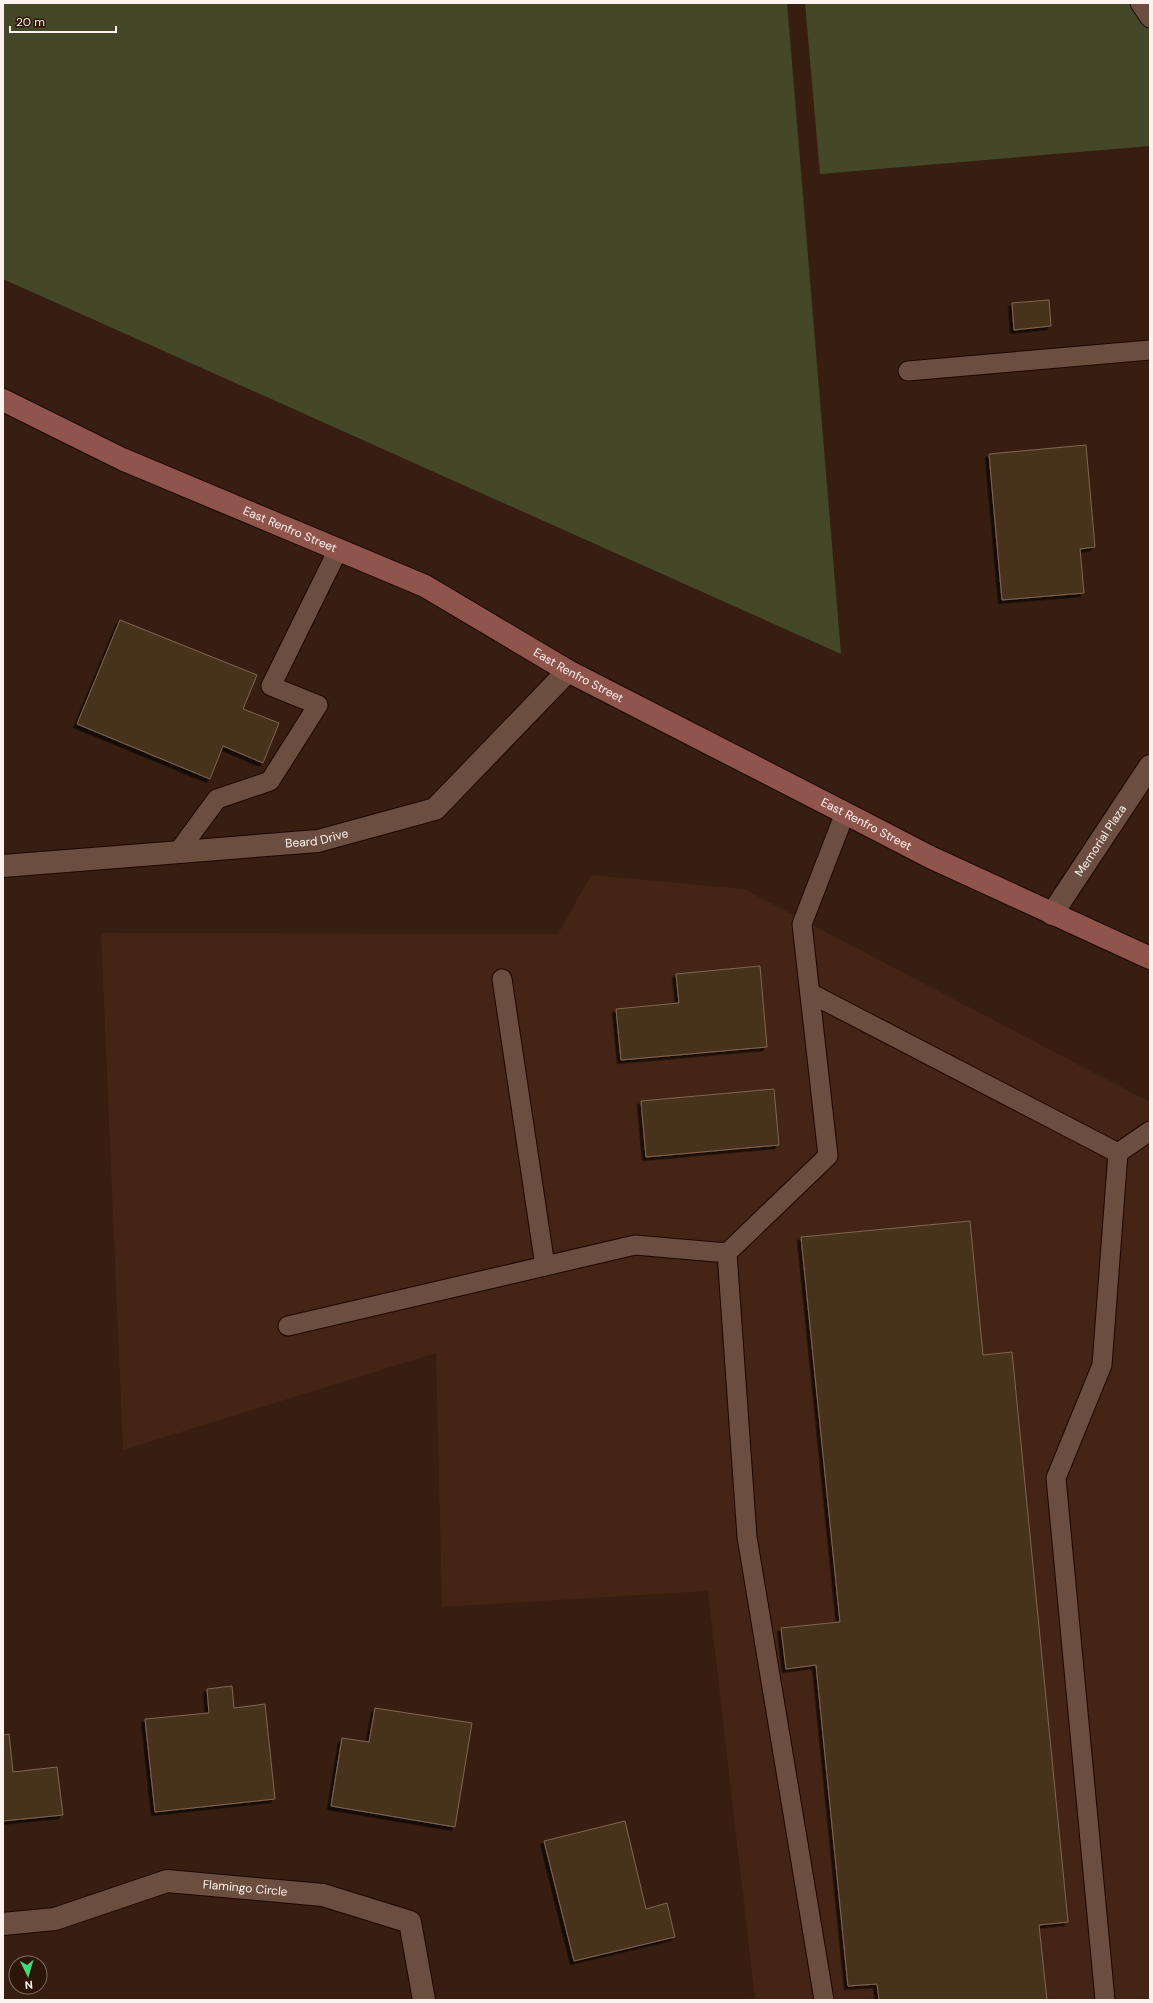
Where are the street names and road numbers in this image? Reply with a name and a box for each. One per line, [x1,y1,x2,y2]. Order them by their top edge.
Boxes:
street label: East Renfro Street [241,503,340,556]
street label: East Renfro Street [531,644,627,706]
street label: East Renfro Street [818,794,915,854]
street label: Memorial Plaza [1071,802,1130,880]
street label: Beard Drive [284,825,350,852]
street label: Flamingo Circle [202,1876,288,1900]

